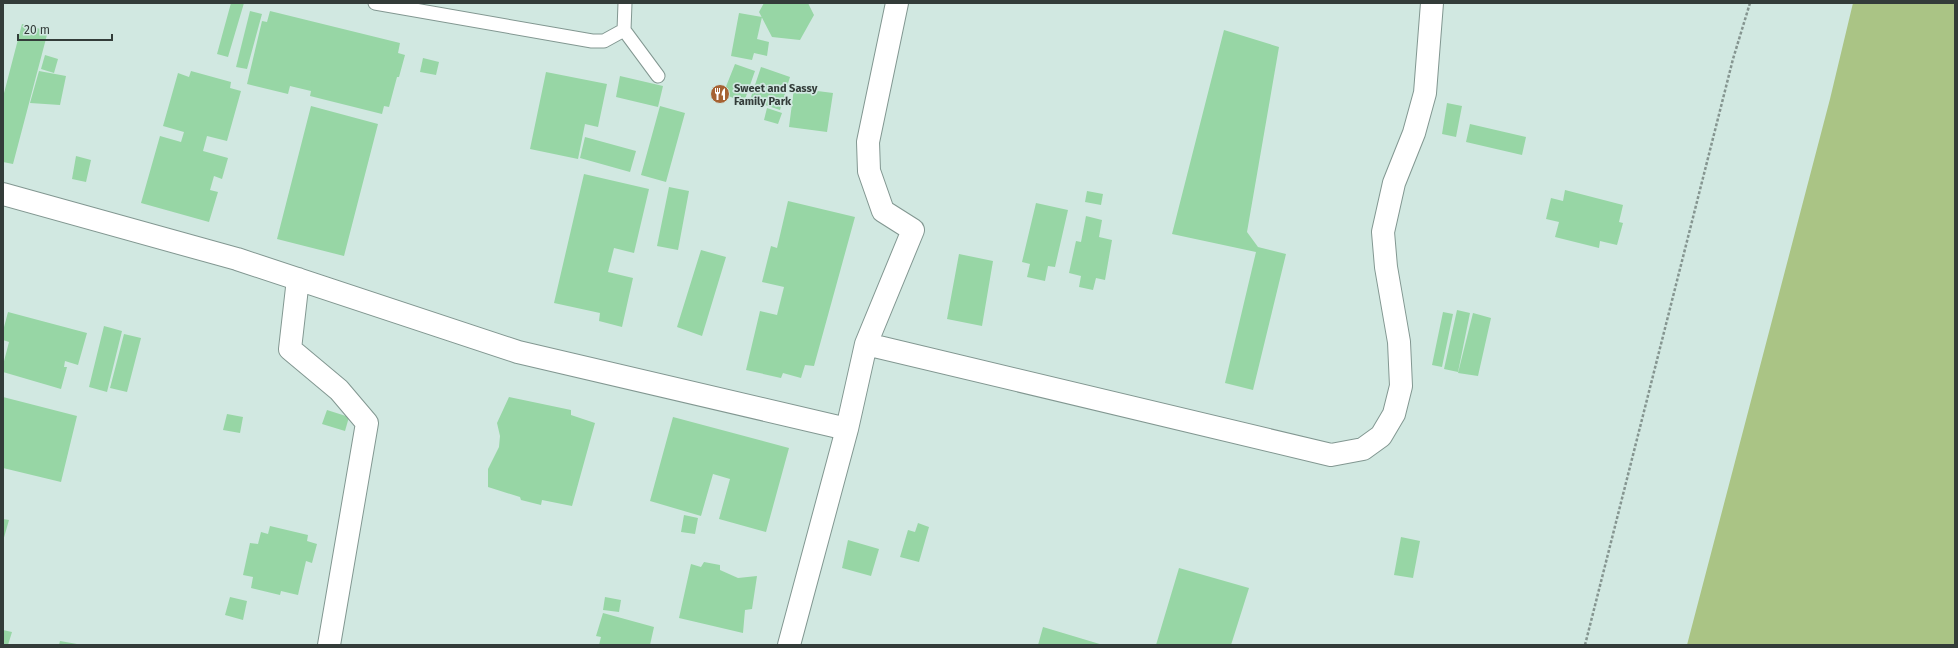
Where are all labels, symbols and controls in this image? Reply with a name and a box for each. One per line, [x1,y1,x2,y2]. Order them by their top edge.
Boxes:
scale bar [18,16,112,42]
text: 20 m [24,23,50,37]
place label: Sweet and Sassy Family Park [734,82,818,108]
restaurant icon: Sweet and Sassy Family Park [709,83,731,105]

